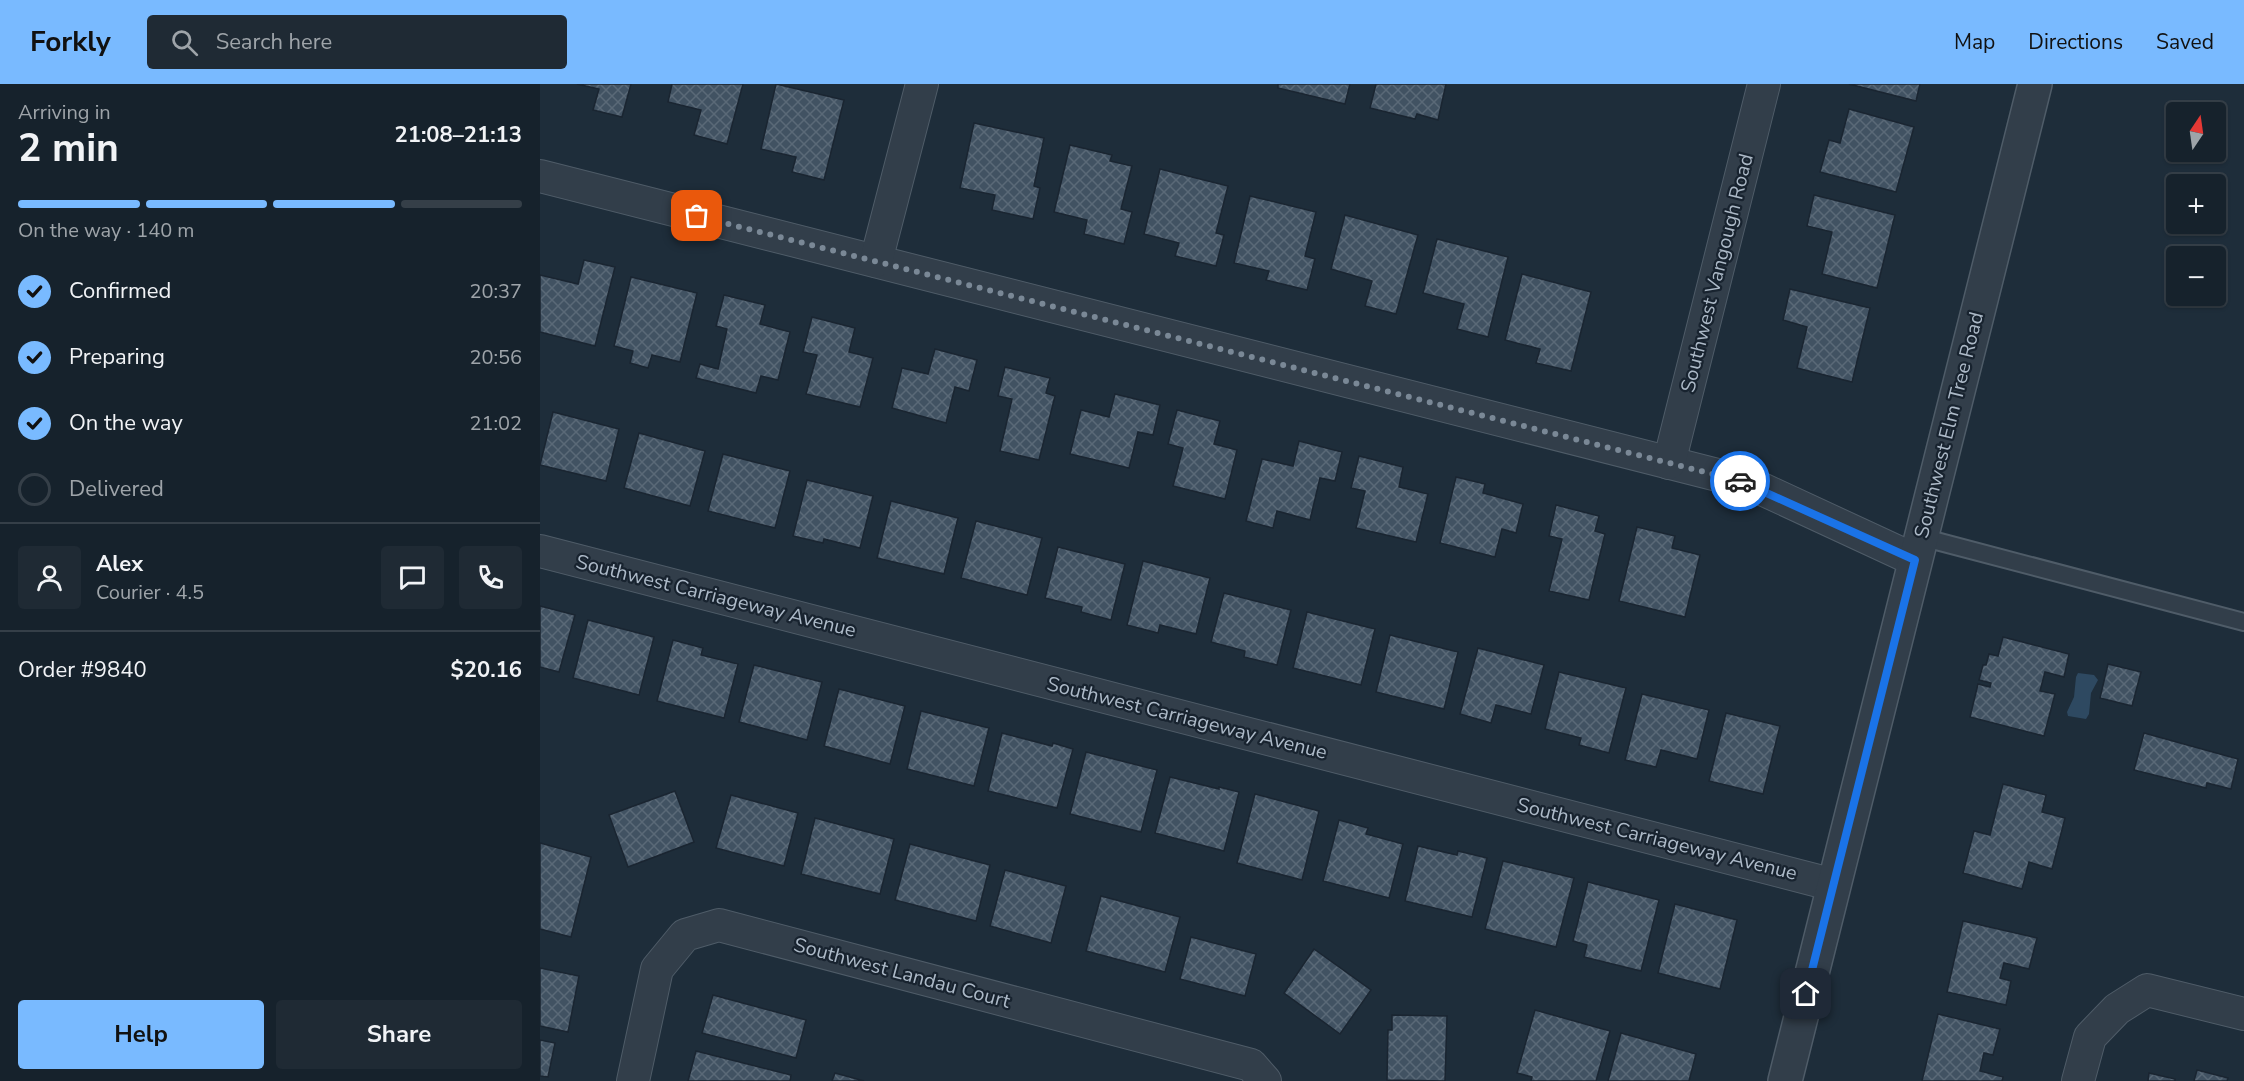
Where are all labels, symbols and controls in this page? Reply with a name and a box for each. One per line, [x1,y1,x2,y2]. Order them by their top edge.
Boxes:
search box [147,15,567,69]
text: Forkly [30,23,111,61]
icon: search [168,26,201,59]
text: Search here [216,27,332,57]
text: Map [1954,28,1995,56]
text: Directions [2028,28,2123,56]
text: Saved [2156,28,2214,56]
text: Arriving in [18,99,111,126]
north arrow [2166,102,2226,162]
map controls [2166,102,2226,306]
text: 21:08–21:13 [394,120,522,150]
text: 2 min [18,122,119,175]
street label: Southwest Vangough Road [1674,151,1760,395]
button: + [2166,174,2226,234]
pin [671,190,722,241]
icon: bag [680,199,713,232]
text: On the way · 140 m [18,217,194,244]
button: − [2166,246,2226,306]
icon: check [18,275,51,308]
text: Confirmed [69,276,171,306]
text: 20:37 [469,278,522,305]
street label: Southwest Elm Tree Road [1908,309,1990,541]
icon: check [18,341,51,374]
text: Preparing [69,342,165,372]
text: 20:56 [469,344,522,371]
icon: check [18,407,51,440]
text: On the way [69,408,183,438]
text: 21:02 [469,410,522,437]
courier [1710,451,1770,511]
icon: car [1724,465,1757,498]
text: Delivered [69,474,164,504]
button: person [18,546,81,609]
button: chat [381,546,444,609]
button: phone [459,546,522,609]
street label: Southwest Carriageway Avenue [573,548,859,644]
text: Alex [96,549,143,579]
text: Courier · 4.5 [96,579,204,606]
text: Order #9840 [18,655,147,685]
text: $20.16 [451,655,522,685]
street label: Southwest Carriageway Avenue [1044,670,1330,766]
street label: Southwest Carriageway Avenue [1514,791,1800,887]
street label: Southwest Landau Court [791,931,1014,1015]
pin [1780,968,1831,1019]
icon: home [1789,977,1822,1010]
button: Help [18,1000,264,1069]
button: Share [276,1000,522,1069]

